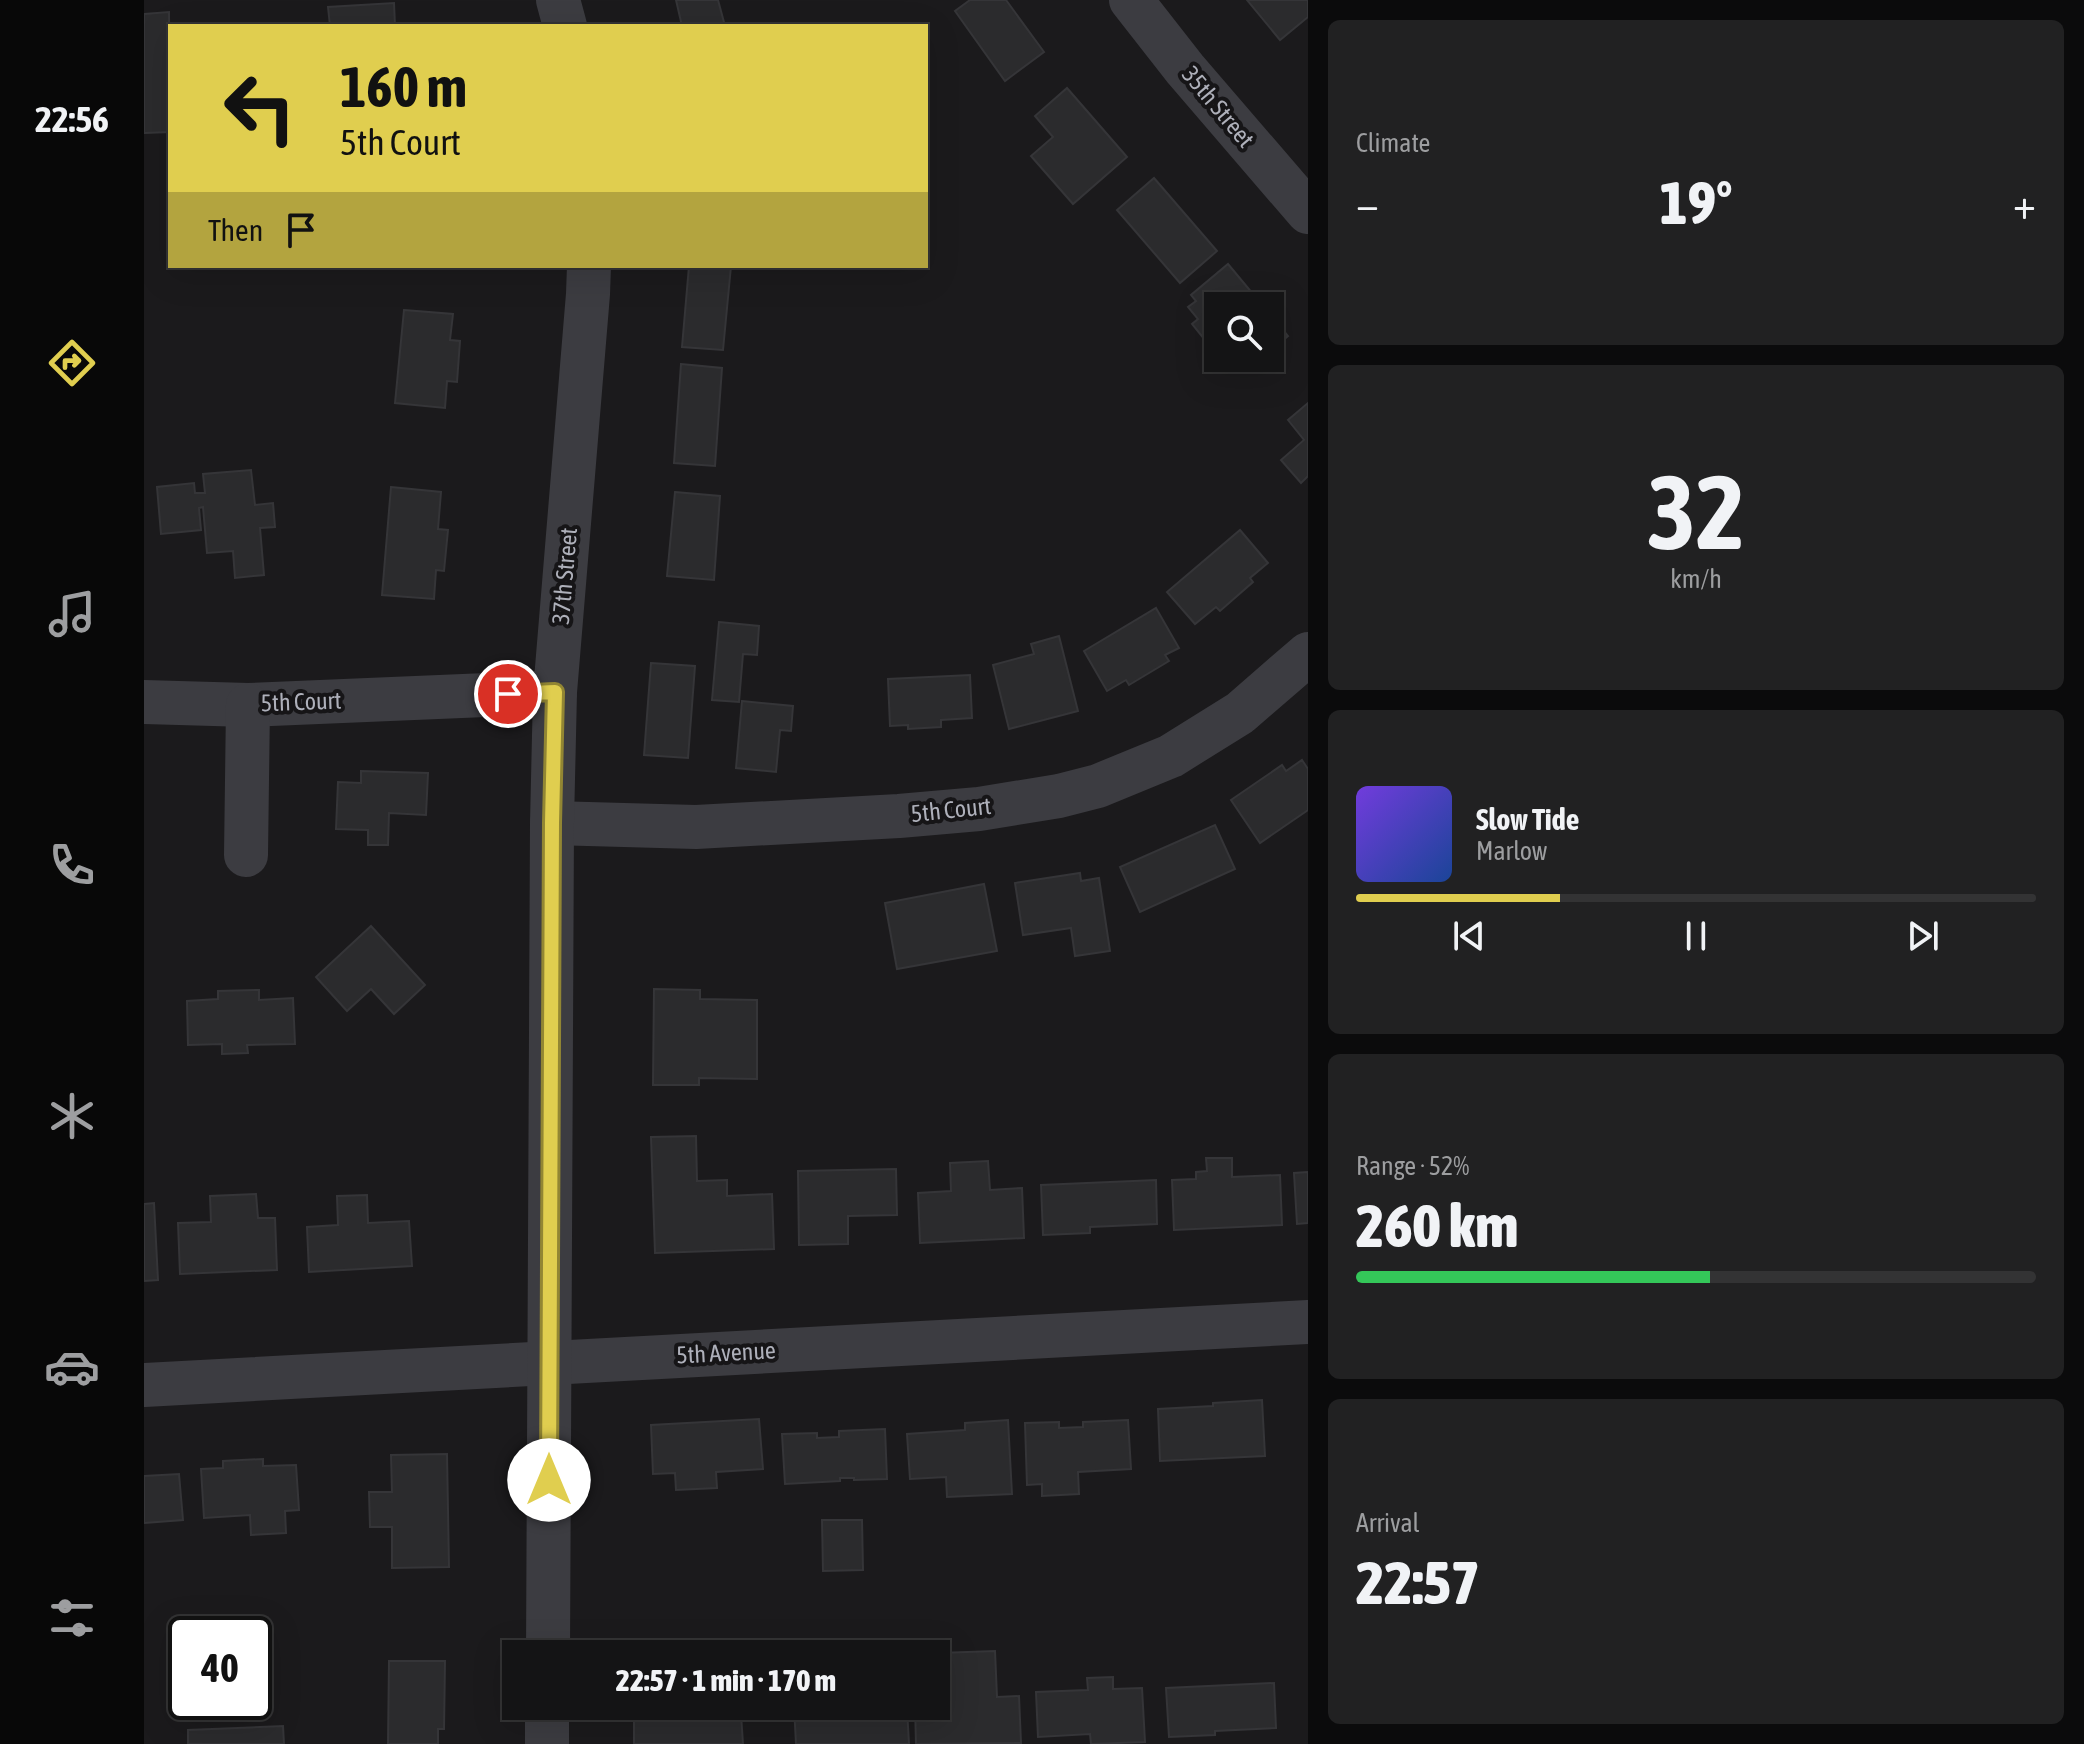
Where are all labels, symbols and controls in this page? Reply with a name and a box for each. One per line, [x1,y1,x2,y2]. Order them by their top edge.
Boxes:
text: 160 m [340,55,467,119]
icon: left [208,56,312,160]
street label: 35th Street [1177,61,1260,153]
text: 22:56 [35,98,109,140]
text: 5th Court [340,121,461,163]
text: Climate [1356,128,1430,158]
text: 19° [1660,168,1732,237]
text: − [1356,178,1379,228]
text: + [2013,178,2036,228]
icon: arrive [279,208,323,252]
text: Then [208,213,263,247]
map controls [1204,292,1284,372]
button: search [1204,292,1284,372]
icon: directions [44,335,100,391]
text: 32 [1647,452,1745,571]
street label: 37th Street [547,526,582,625]
text: km/h [1670,564,1722,594]
icon: music [44,586,100,642]
pin [474,660,542,728]
icon: arrive [486,672,530,716]
street label: 5th Court [260,687,342,716]
street label: 5th Court [909,792,992,827]
text: Slow Tide [1476,802,1579,836]
text: Marlow [1476,836,1547,866]
icon: phone [44,837,100,893]
icon: previous [1447,914,1491,958]
icon: pause [1674,914,1718,958]
icon: next [1901,914,1945,958]
icon: climate [44,1088,100,1144]
text: Range · 52% [1356,1151,1469,1181]
text: 260 km [1356,1191,1518,1260]
street label: 5th Avenue [676,1336,776,1369]
icon: car [44,1339,100,1395]
position arrow [507,1438,591,1522]
text: Arrival [1356,1508,1420,1538]
text: 22:57 [1356,1548,1479,1617]
icon: filters [44,1590,100,1646]
speed limit sign: 40 [168,1616,272,1720]
text: 22:57 · 1 min · 170 m [616,1663,836,1697]

